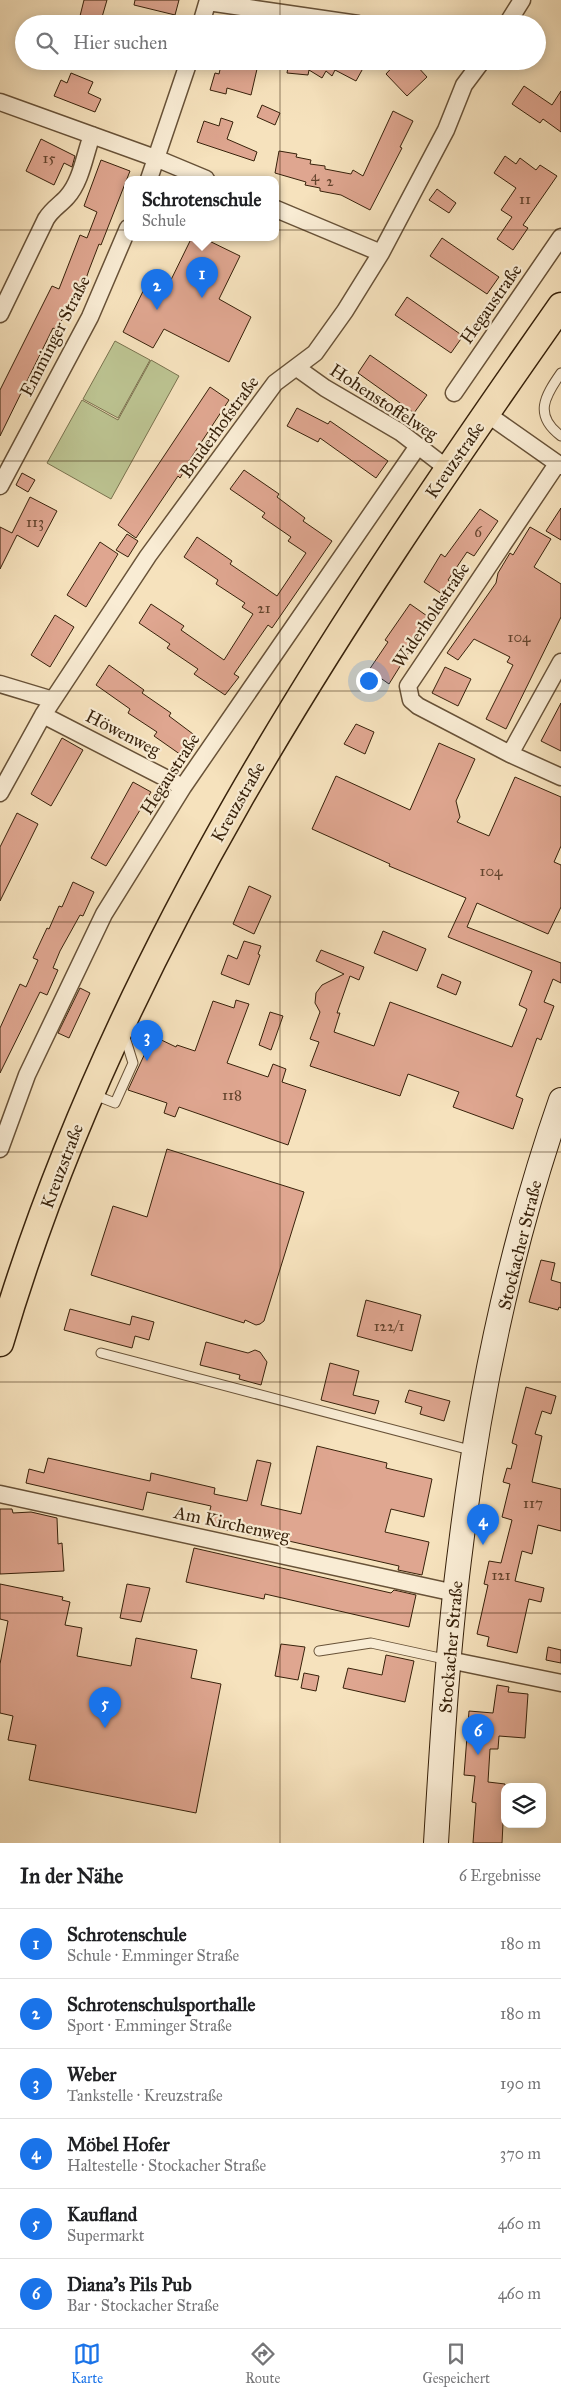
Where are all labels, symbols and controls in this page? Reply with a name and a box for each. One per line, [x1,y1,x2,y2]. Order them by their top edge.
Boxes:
search box [15,15,546,70]
icon: search [33,29,61,57]
text: Hier suchen [73,31,167,54]
house number: 15 [43,149,55,167]
house number: 4 [311,167,320,185]
house number: 2 [326,172,334,190]
popup [124,176,279,241]
text: Schrotenschule [142,188,261,211]
house number: 11 [519,190,531,208]
text: Schule [142,211,186,230]
pin: 1 [186,257,218,298]
street label: Hegaustraße [455,260,527,349]
pin: 2 [141,269,173,310]
street label: Emminger Straße [15,272,96,400]
street label: Hohenstoffelweg [325,359,443,446]
street label: Bruderhofstraße [175,372,263,482]
street label: Kreuzstraße [420,417,490,503]
house number: 113 [26,513,44,531]
house number: 6 [474,523,483,541]
street label: Widerholdstraße [388,558,474,672]
house number: 21 [257,599,271,617]
house number: 104 [508,628,531,646]
your location [356,668,382,694]
street label: Höwenweg [82,705,164,762]
street label: Hegaustraße [136,729,205,819]
street label: Kreuzstraße [206,758,270,846]
house number: 104 [480,862,503,880]
pin: 3 [131,1020,163,1061]
house number: 118 [222,1086,242,1104]
street label: Kreuzstraße [36,1121,88,1211]
street label: Stockacher Straße [493,1178,547,1312]
house number: 122/1 [374,1317,404,1335]
house number: 117 [523,1494,543,1512]
street label: Am Kirchenweg [171,1501,292,1548]
pin: 4 [467,1504,499,1545]
house number: 121 [491,1566,511,1584]
street label: Stockacher Straße [434,1580,468,1714]
pin: 5 [89,1687,121,1728]
pin: 6 [462,1714,494,1755]
map controls [501,1783,546,1828]
button: layers [501,1783,546,1828]
text: In der Nähe [20,1863,123,1889]
text: 6 Ergebnisse [459,1866,541,1885]
text: Schrotenschule [67,1923,187,1946]
text: 1 [33,1934,39,1953]
text: 180 m [500,1934,541,1953]
text: Schule · Emminger Straße [67,1946,239,1965]
text: Schrotenschulsporthalle [67,1993,256,2016]
text: 2 [32,2004,40,2023]
text: 180 m [500,2004,541,2023]
text: Sport · Emminger Straße [67,2016,232,2035]
text: Weber [67,2063,116,2086]
text: 3 [33,2074,39,2093]
text: 190 m [500,2074,541,2093]
text: Tankstelle · Kreuzstraße [67,2086,223,2105]
text: Möbel Hofer [67,2133,170,2156]
text: 4 [32,2144,40,2163]
text: 370 m [500,2144,541,2163]
text: Haltestelle · Stockacher Straße [67,2156,266,2175]
text: Kaufland [67,2203,137,2226]
text: 5 [32,2214,40,2233]
text: 460 m [498,2214,541,2233]
text: Supermarkt [67,2226,145,2245]
text: Diana's Pils Pub [67,2273,192,2296]
text: 6 [32,2284,40,2303]
text: 460 m [498,2284,541,2303]
text: Bar · Stockacher Straße [67,2296,219,2315]
tab: Karte [71,2340,103,2387]
tab: Route [245,2340,280,2387]
tab: Gespeichert [422,2340,490,2387]

